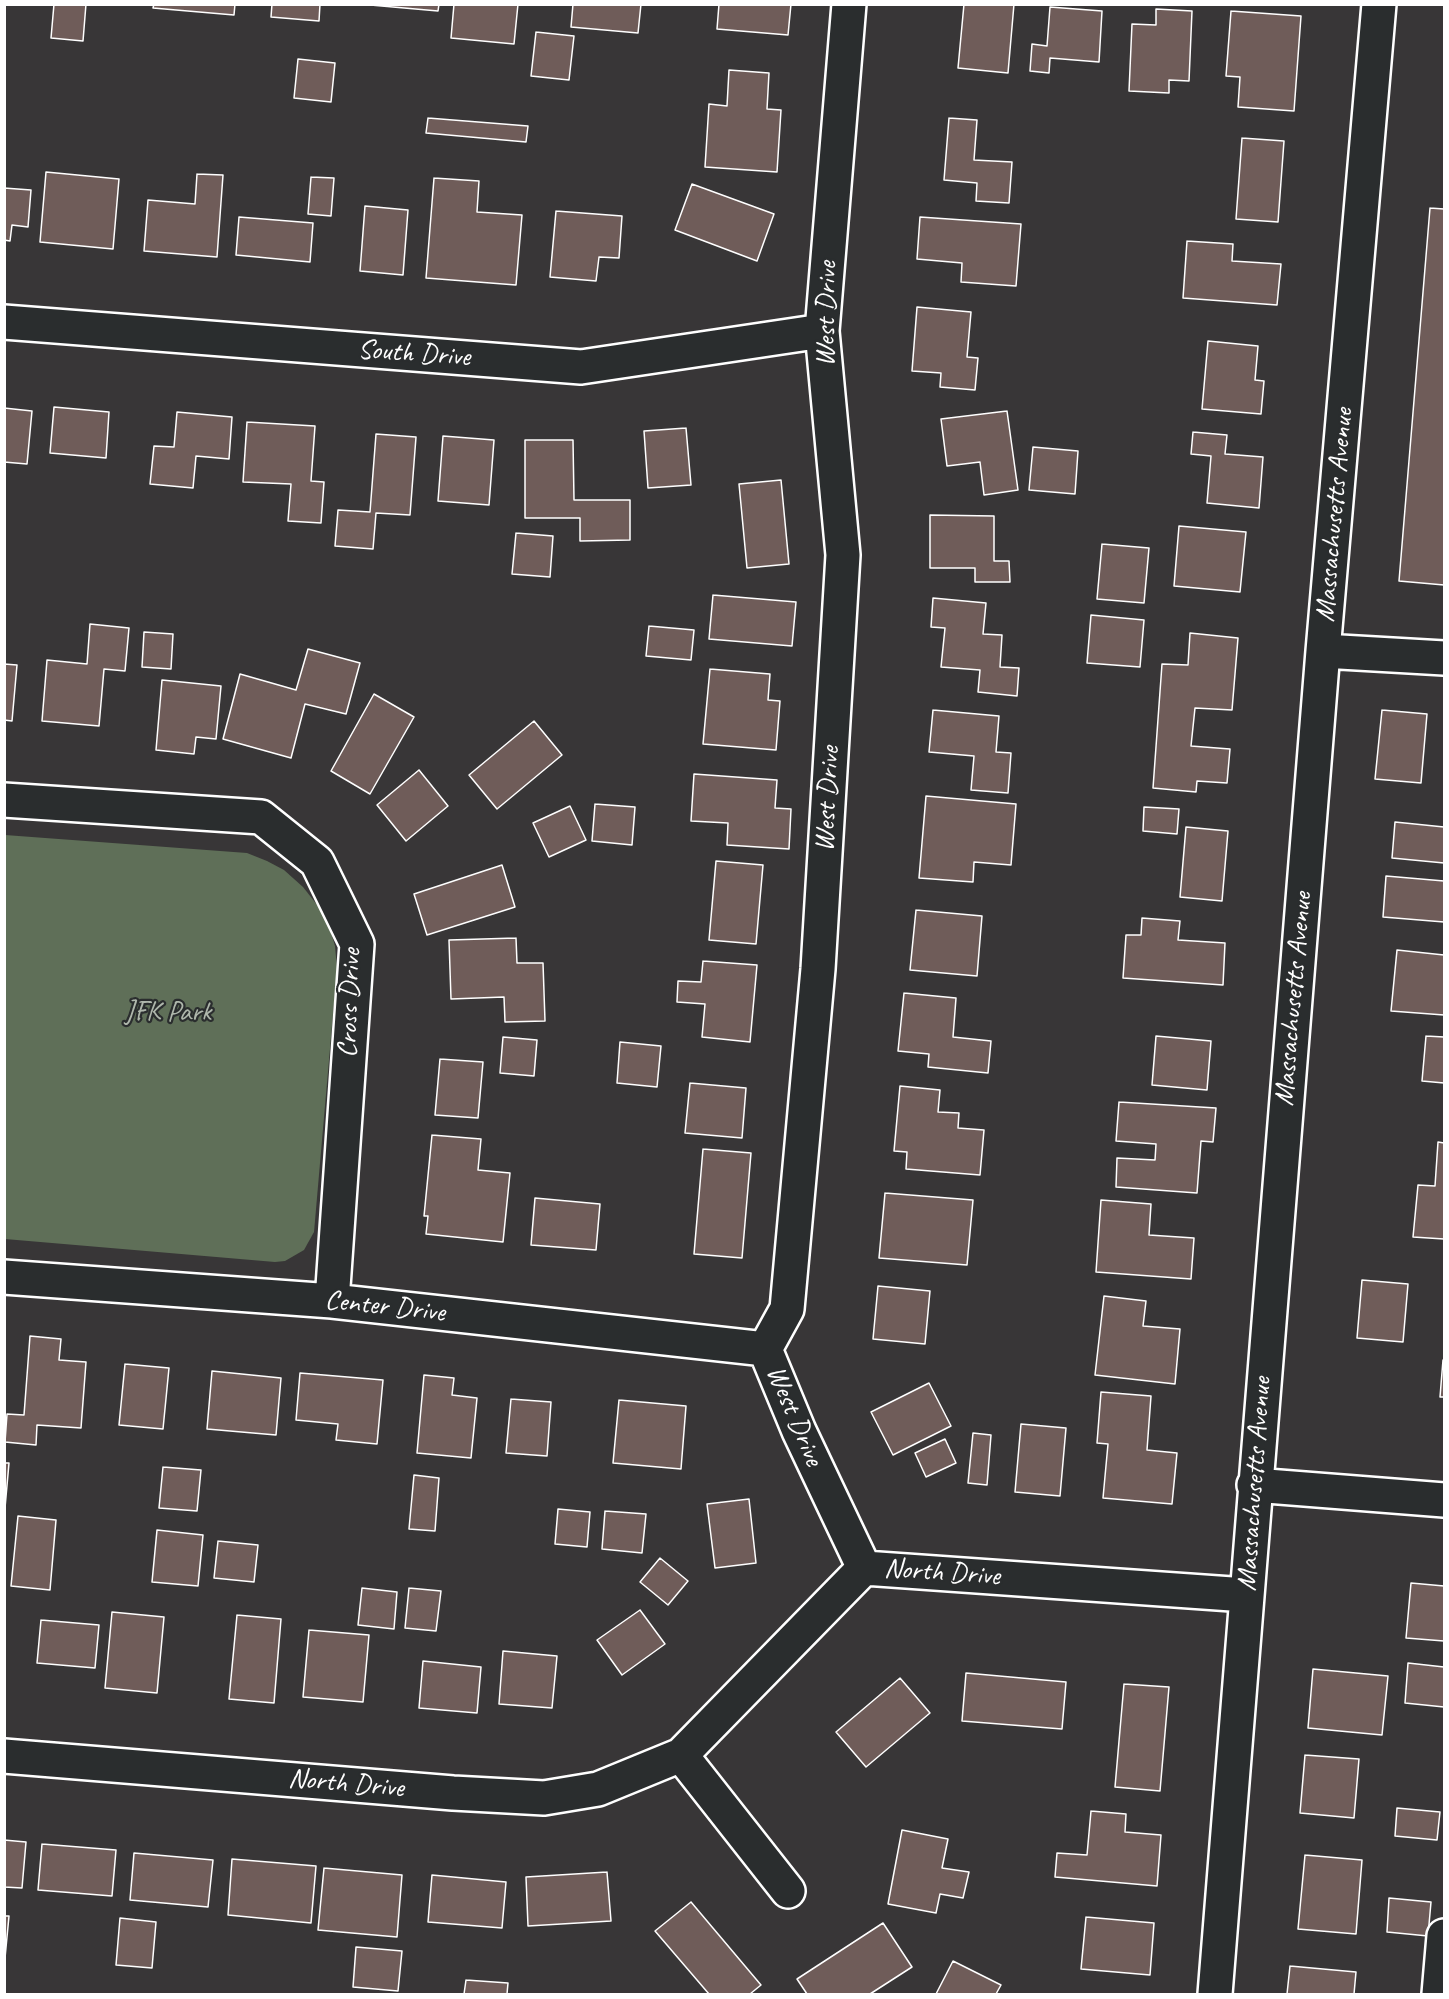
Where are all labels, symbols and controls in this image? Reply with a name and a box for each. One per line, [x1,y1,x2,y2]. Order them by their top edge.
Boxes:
street label: West Drive [809,261,845,367]
street label: South Drive [357,333,471,375]
street label: Massachusetts Avenue [1309,407,1361,623]
street label: West Drive [808,745,848,853]
street label: Massachusetts Avenue [1268,891,1320,1107]
street label: Cross Drive [331,948,369,1058]
park label: JFK Park [125,996,211,1030]
street label: Center Drive [323,1284,447,1330]
street label: West Drive [758,1361,830,1471]
street label: Massachusetts Avenue [1231,1376,1279,1592]
street label: North Drive [883,1552,1001,1594]
street label: North Drive [287,1762,405,1806]

